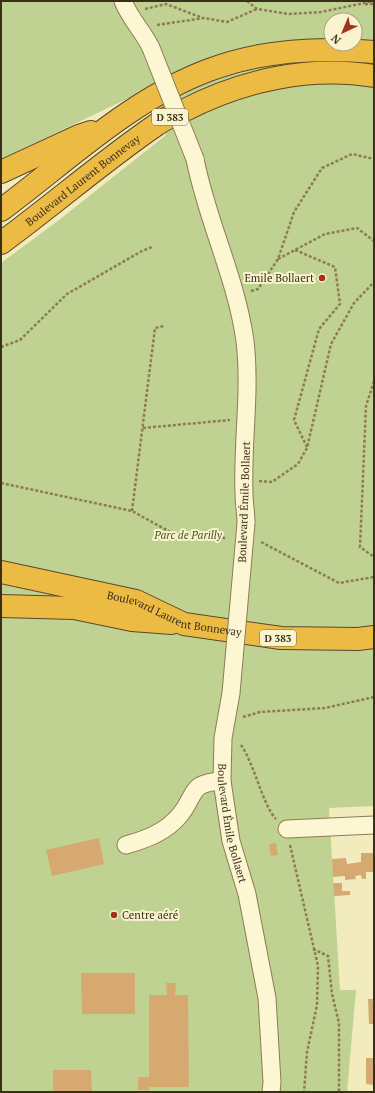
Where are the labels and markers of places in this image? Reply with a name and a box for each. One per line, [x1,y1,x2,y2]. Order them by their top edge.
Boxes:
place label: Emile Bollaert [244,271,314,285]
marker: Emile Bollaert [317,273,327,283]
place label: Centre aéré [122,908,179,922]
marker: Centre aéré [109,910,119,920]

